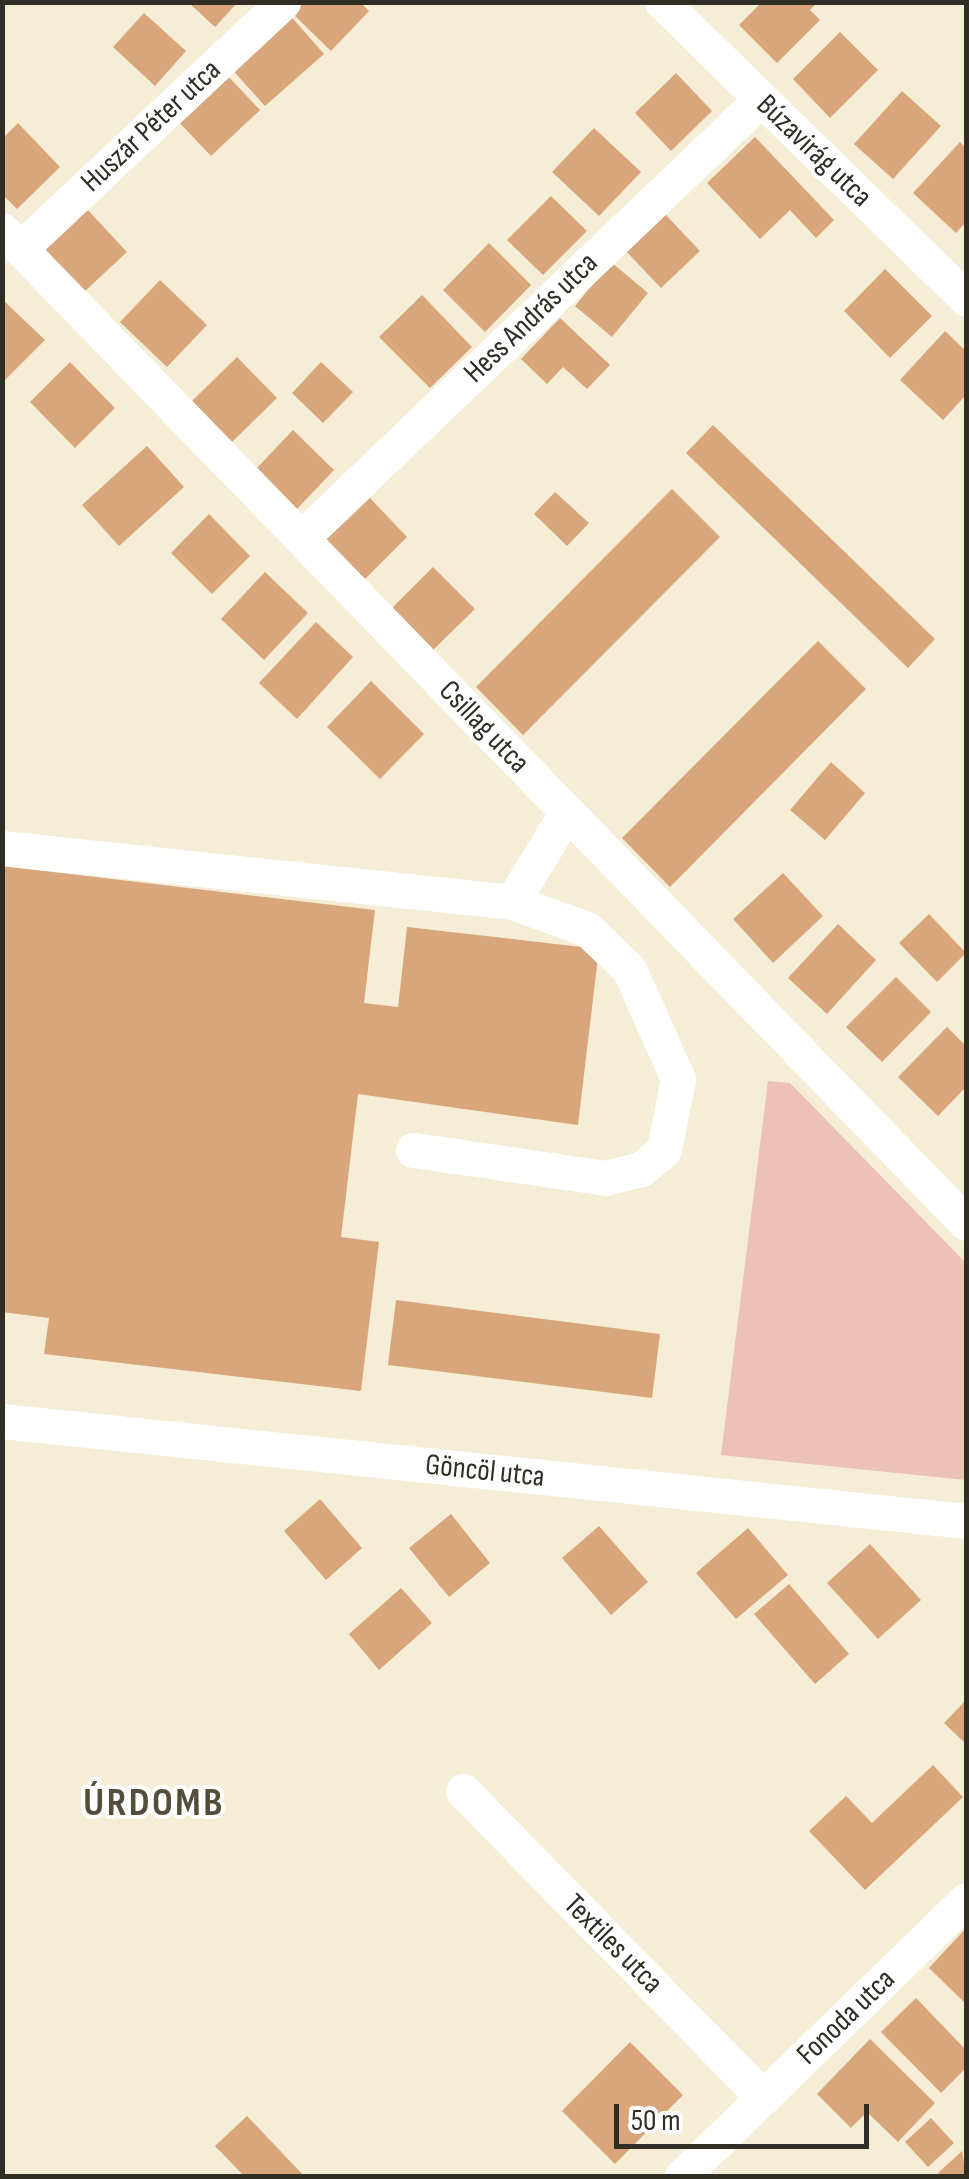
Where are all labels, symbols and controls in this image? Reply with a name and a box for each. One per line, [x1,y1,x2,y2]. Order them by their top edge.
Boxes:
street label: Huszár Péter utca [74,52,228,200]
street label: Búzavirág utca [749,87,879,215]
street label: Hess András utca [457,245,605,391]
street label: Csillag utca [431,673,537,781]
street label: Göncöl utca [424,1447,546,1495]
district label: ÚRDOMB [83,1779,225,1827]
street label: Textiles utca [556,1887,670,2001]
street label: Fonoda utca [790,1962,902,2072]
scale bar [619,2084,874,2146]
text: 50 m [631,2103,680,2139]

